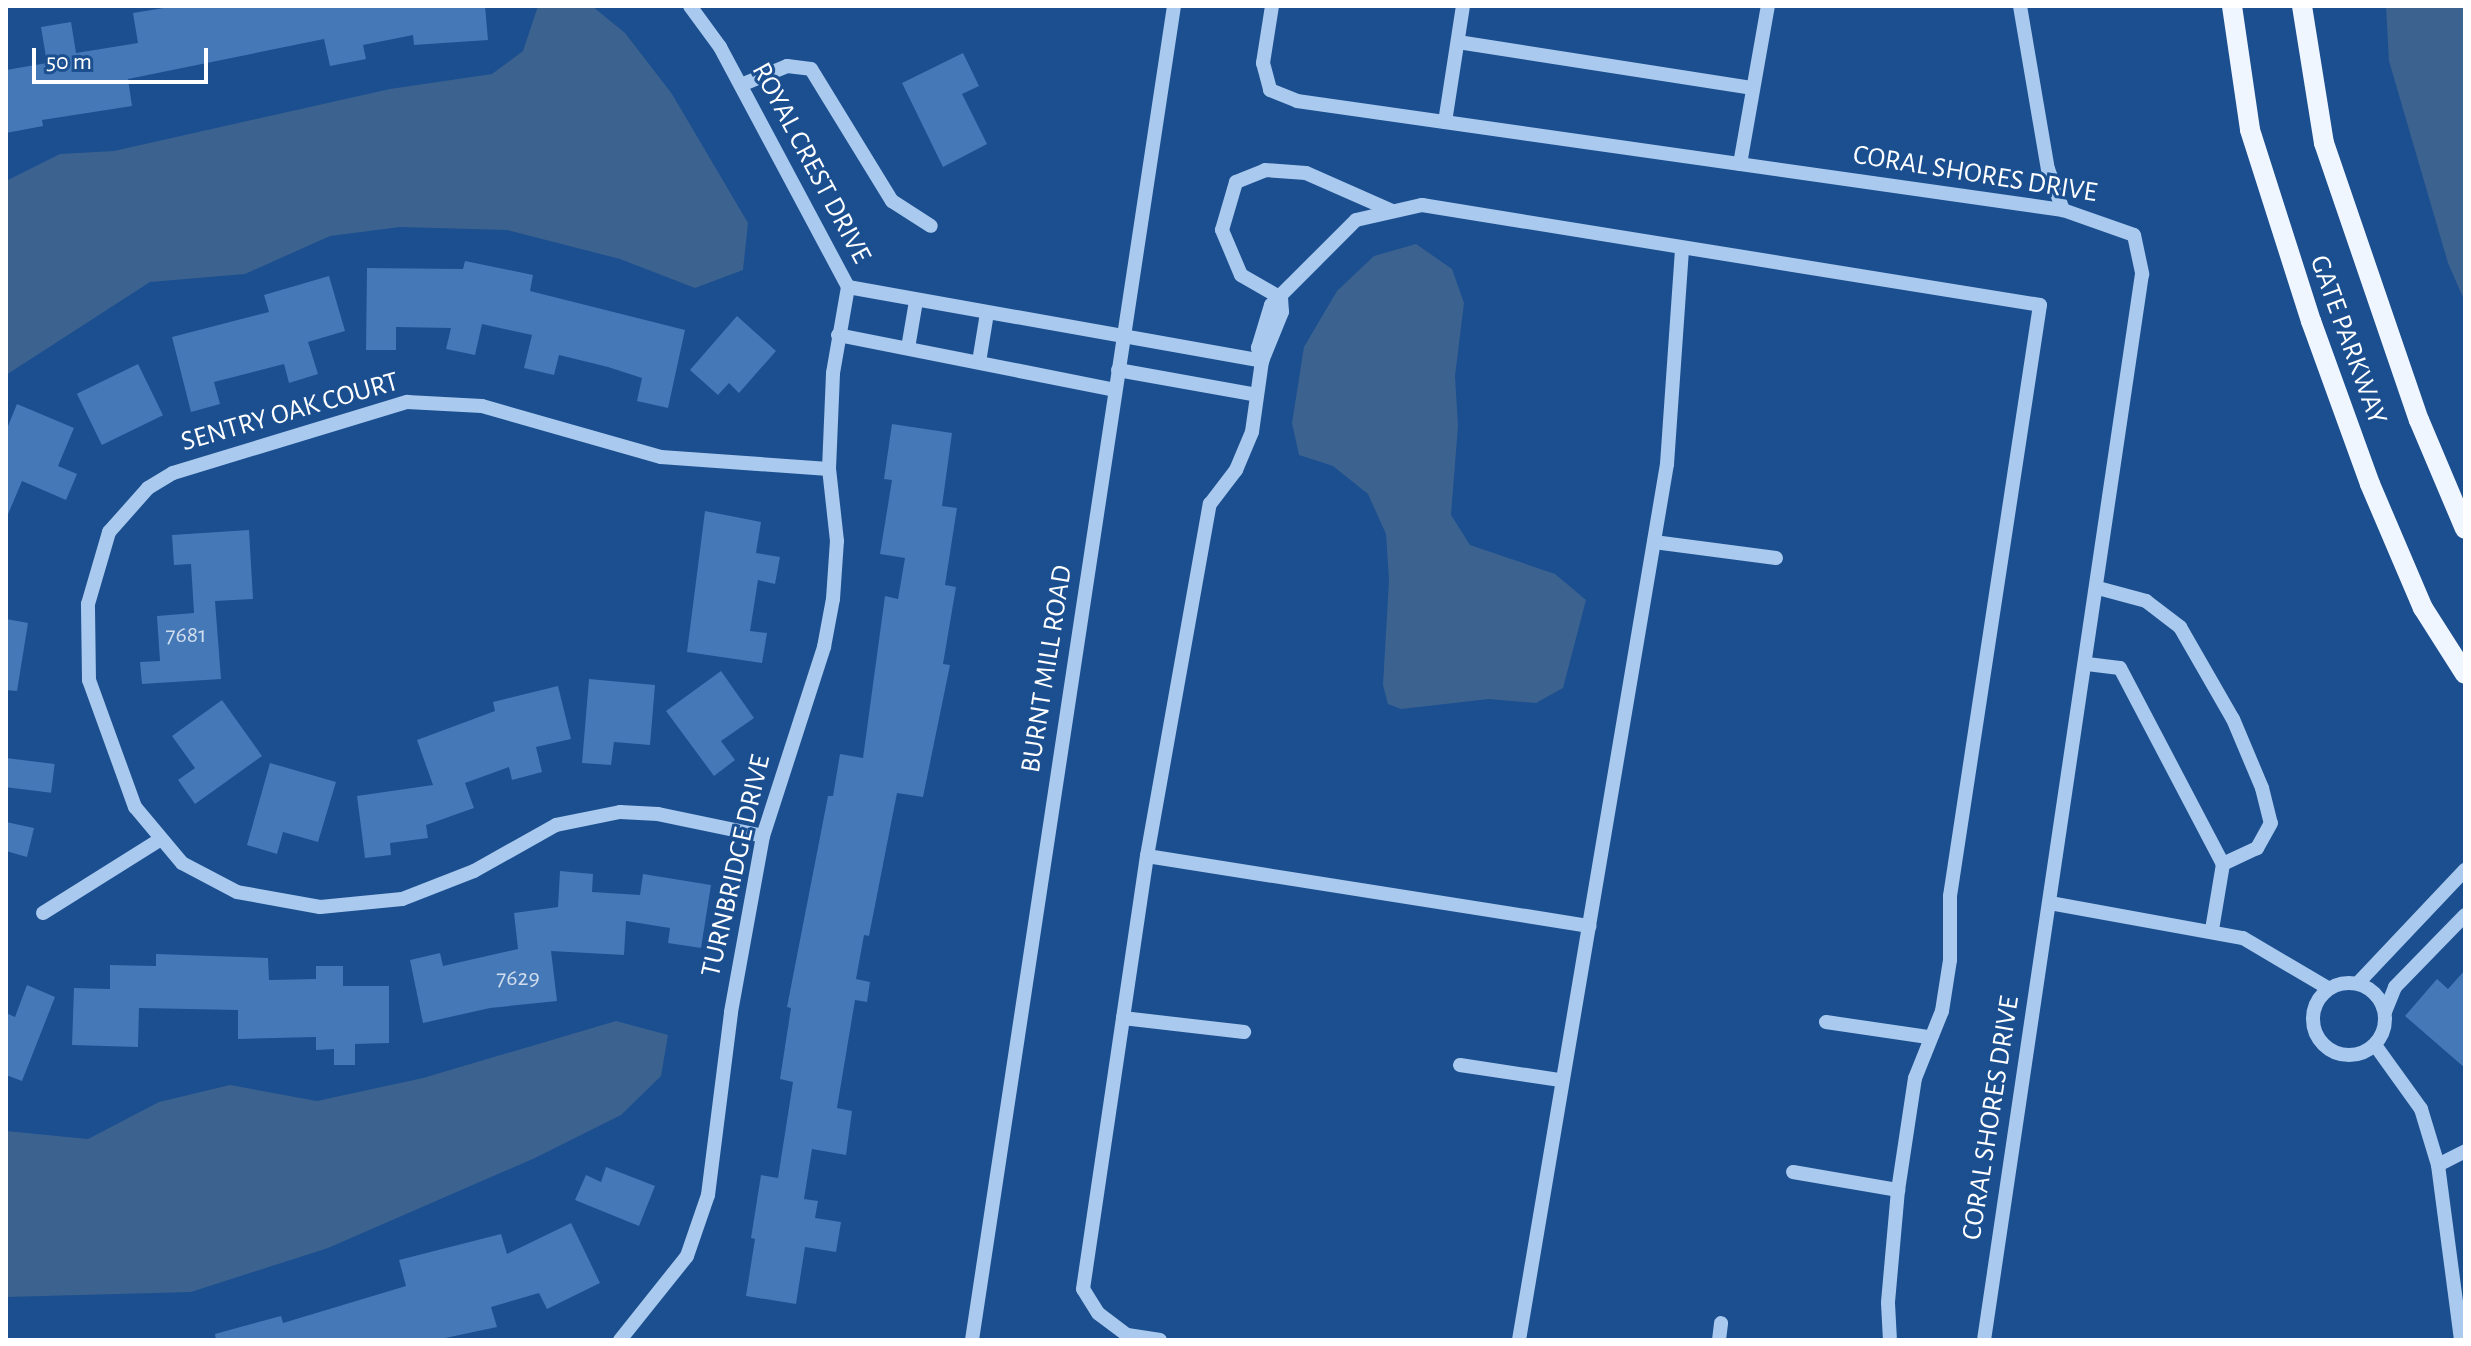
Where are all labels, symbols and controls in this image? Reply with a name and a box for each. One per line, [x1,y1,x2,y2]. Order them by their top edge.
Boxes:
scale bar [36,32,212,82]
text: 50 m [46,50,92,74]
street label: ROYAL CREST DRIVE [744,57,878,269]
street label: CORAL SHORES DRIVE [1850,138,2100,210]
street label: GATE PARKWAY [2302,251,2394,429]
street label: SENTRY OAK COURT [177,365,403,459]
street label: BURNT MILL ROAD [1014,563,1080,775]
house number: 7681 [166,622,206,650]
street label: TURNBRIDGE DRIVE [694,752,778,980]
house number: 7629 [496,965,540,993]
street label: CORAL SHORES DRIVE [1955,993,2027,1243]

